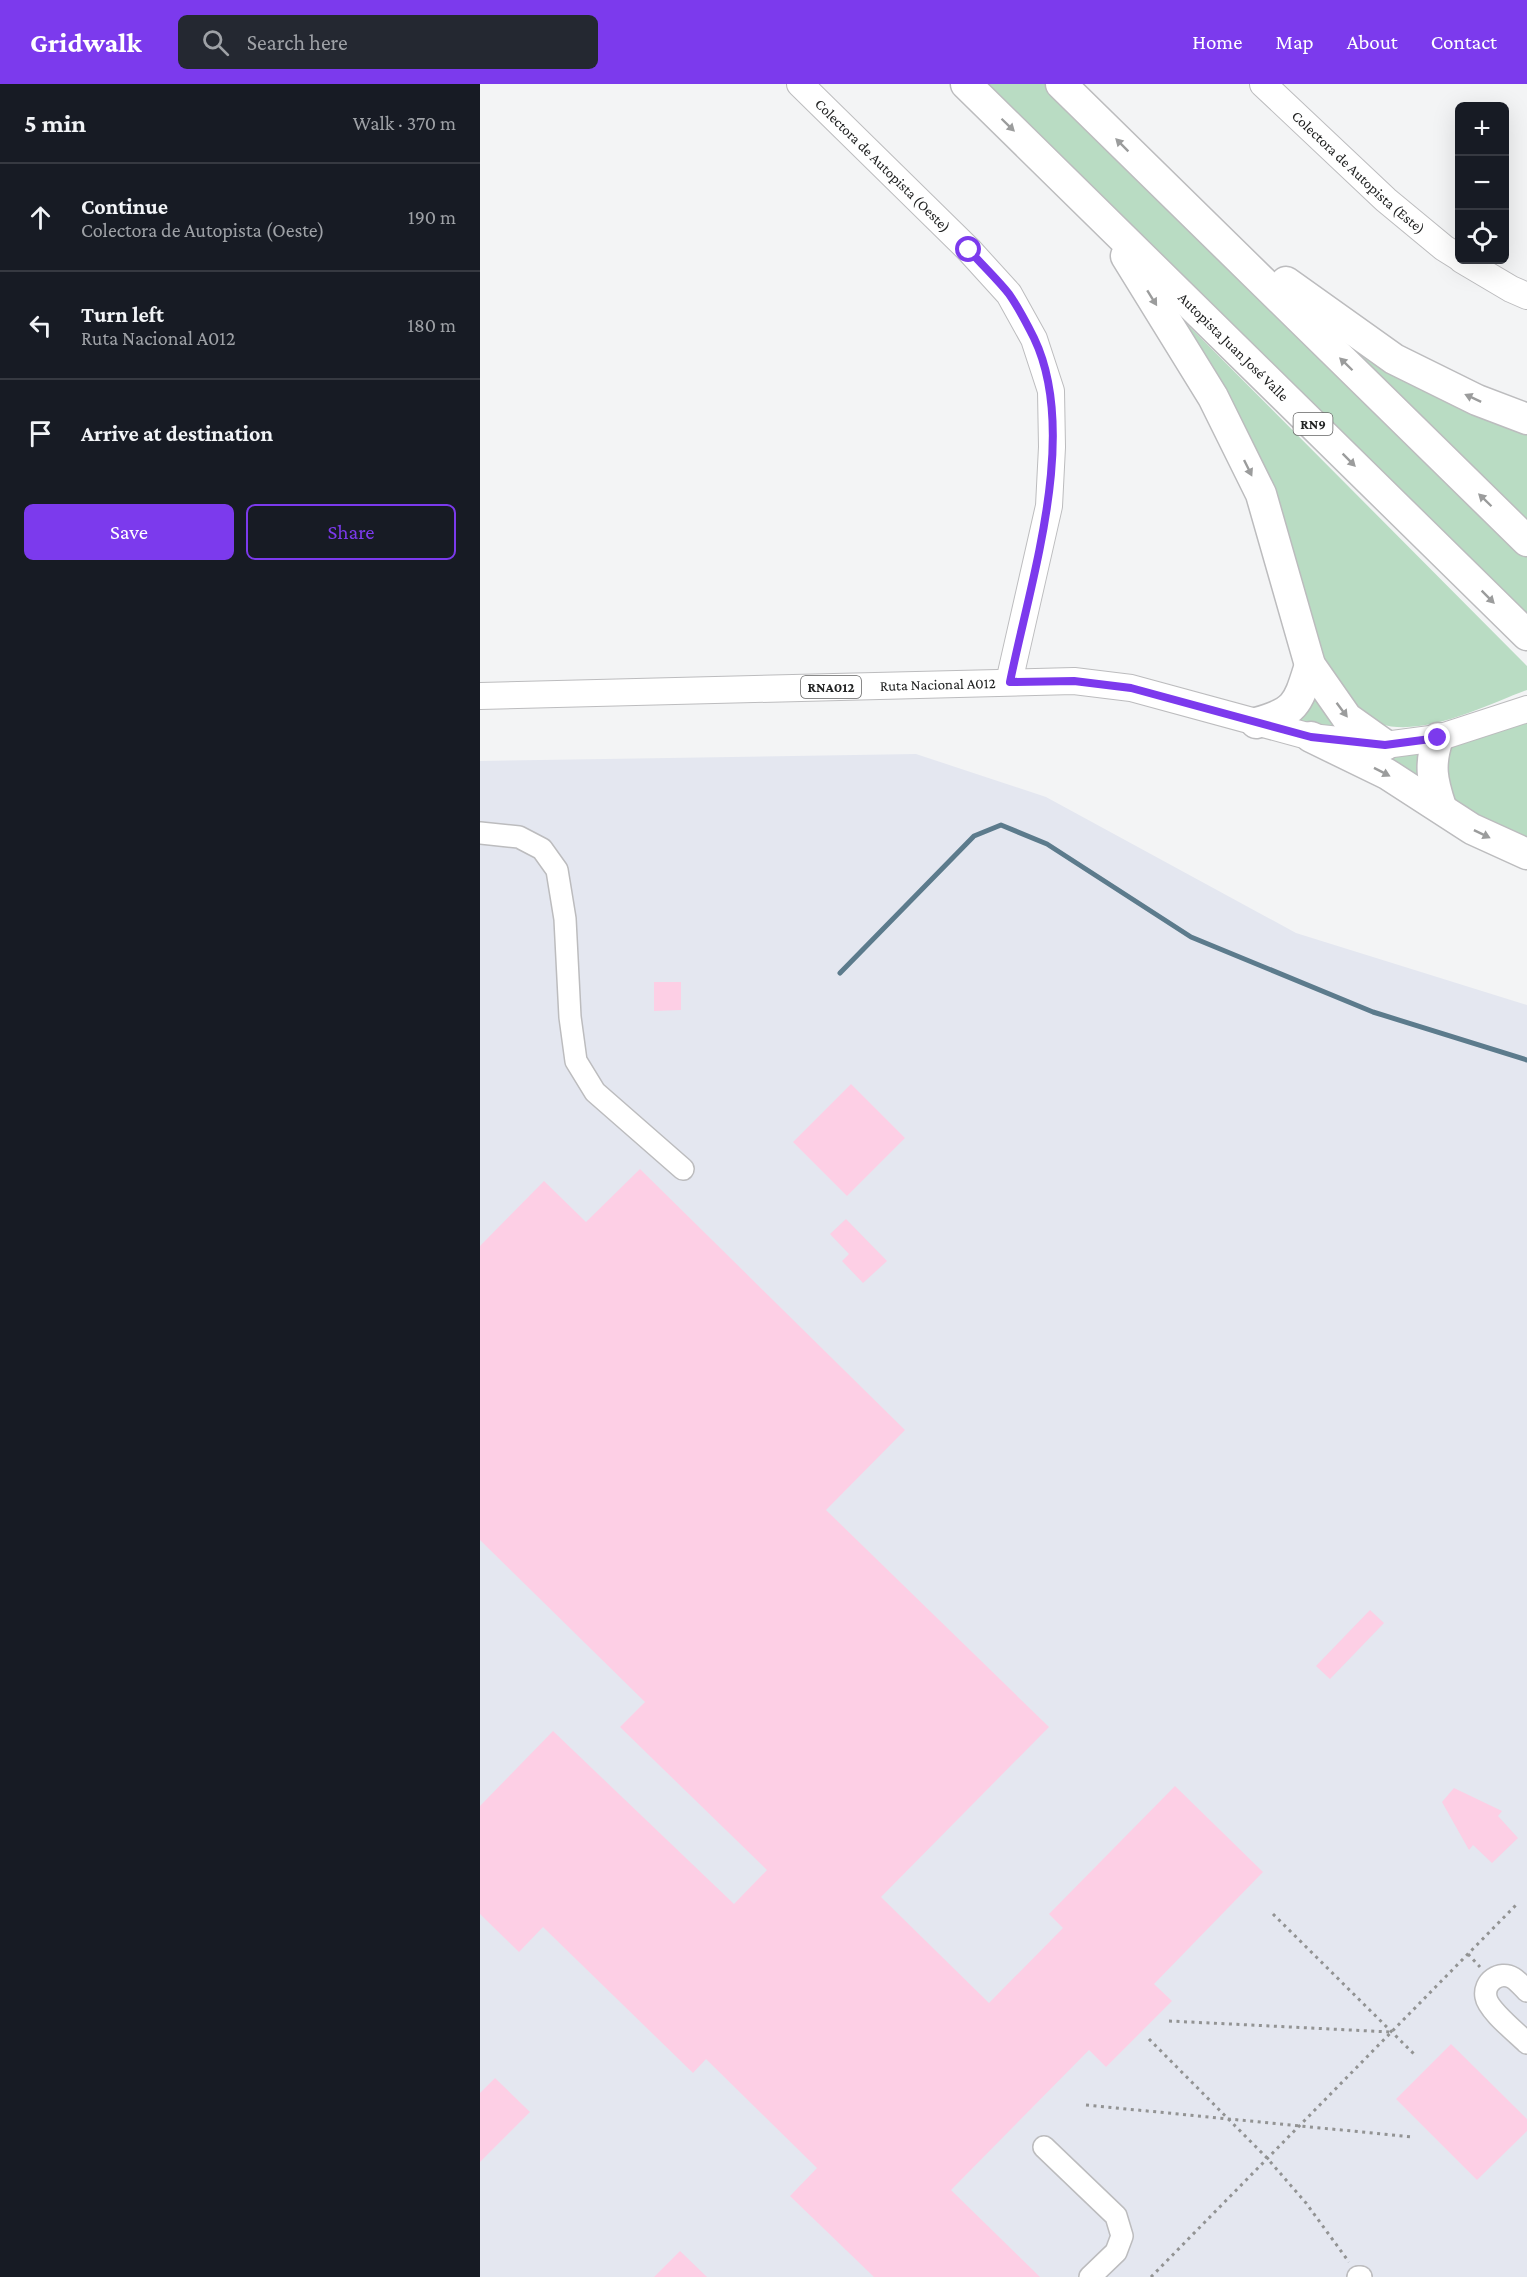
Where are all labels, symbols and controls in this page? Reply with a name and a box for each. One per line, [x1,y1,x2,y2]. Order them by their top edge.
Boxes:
search box [178,15,598,69]
icon: search [199,26,232,59]
text: Gridwalk [30,27,142,58]
text: Search here [247,30,348,55]
text: Home [1192,30,1242,54]
text: Map [1275,30,1314,54]
text: About [1347,30,1398,54]
text: Contact [1431,30,1497,54]
street label: Colectora de Autopista (Oeste) [812,96,954,236]
map controls [1455,102,1509,264]
button: + [1455,102,1509,156]
street label: Colectora de Autopista (Este) [1289,108,1428,238]
text: 5 min [24,109,86,138]
text: Walk · 370 m [353,112,456,134]
one-way arrow [1000,117,1014,131]
one-way arrow [1116,138,1130,152]
button: − [1455,156,1509,210]
text: Continue [81,194,168,219]
icon: ahead [24,201,57,234]
text: 190 m [408,206,456,228]
button: locate [1455,210,1509,264]
text: Colectora de Autopista (Oeste) [81,219,324,241]
route start [955,236,981,262]
street label: Autopista Juan José Valle [1175,289,1292,405]
one-way arrow [1146,290,1157,306]
text: Turn left [81,302,164,327]
icon: left [24,309,57,342]
text: 180 m [407,314,456,336]
text: Ruta Nacional A012 [81,327,235,349]
one-way arrow [1339,357,1353,371]
one-way arrow [1464,393,1481,402]
road number: RN9 [1294,413,1332,435]
icon: arrive [24,417,57,450]
text: Arrive at destination [81,421,273,446]
one-way arrow [1342,453,1356,467]
one-way arrow [1243,459,1252,476]
one-way arrow [1479,493,1493,507]
button: Save [24,504,234,560]
button: Share [246,504,456,560]
one-way arrow [1481,590,1495,604]
street label: Ruta Nacional A012 [880,675,996,694]
road number: RNA012 [801,676,861,698]
one-way arrow [1336,702,1348,718]
route end [1424,724,1450,750]
one-way arrow [1374,767,1391,777]
one-way arrow [1474,829,1491,838]

